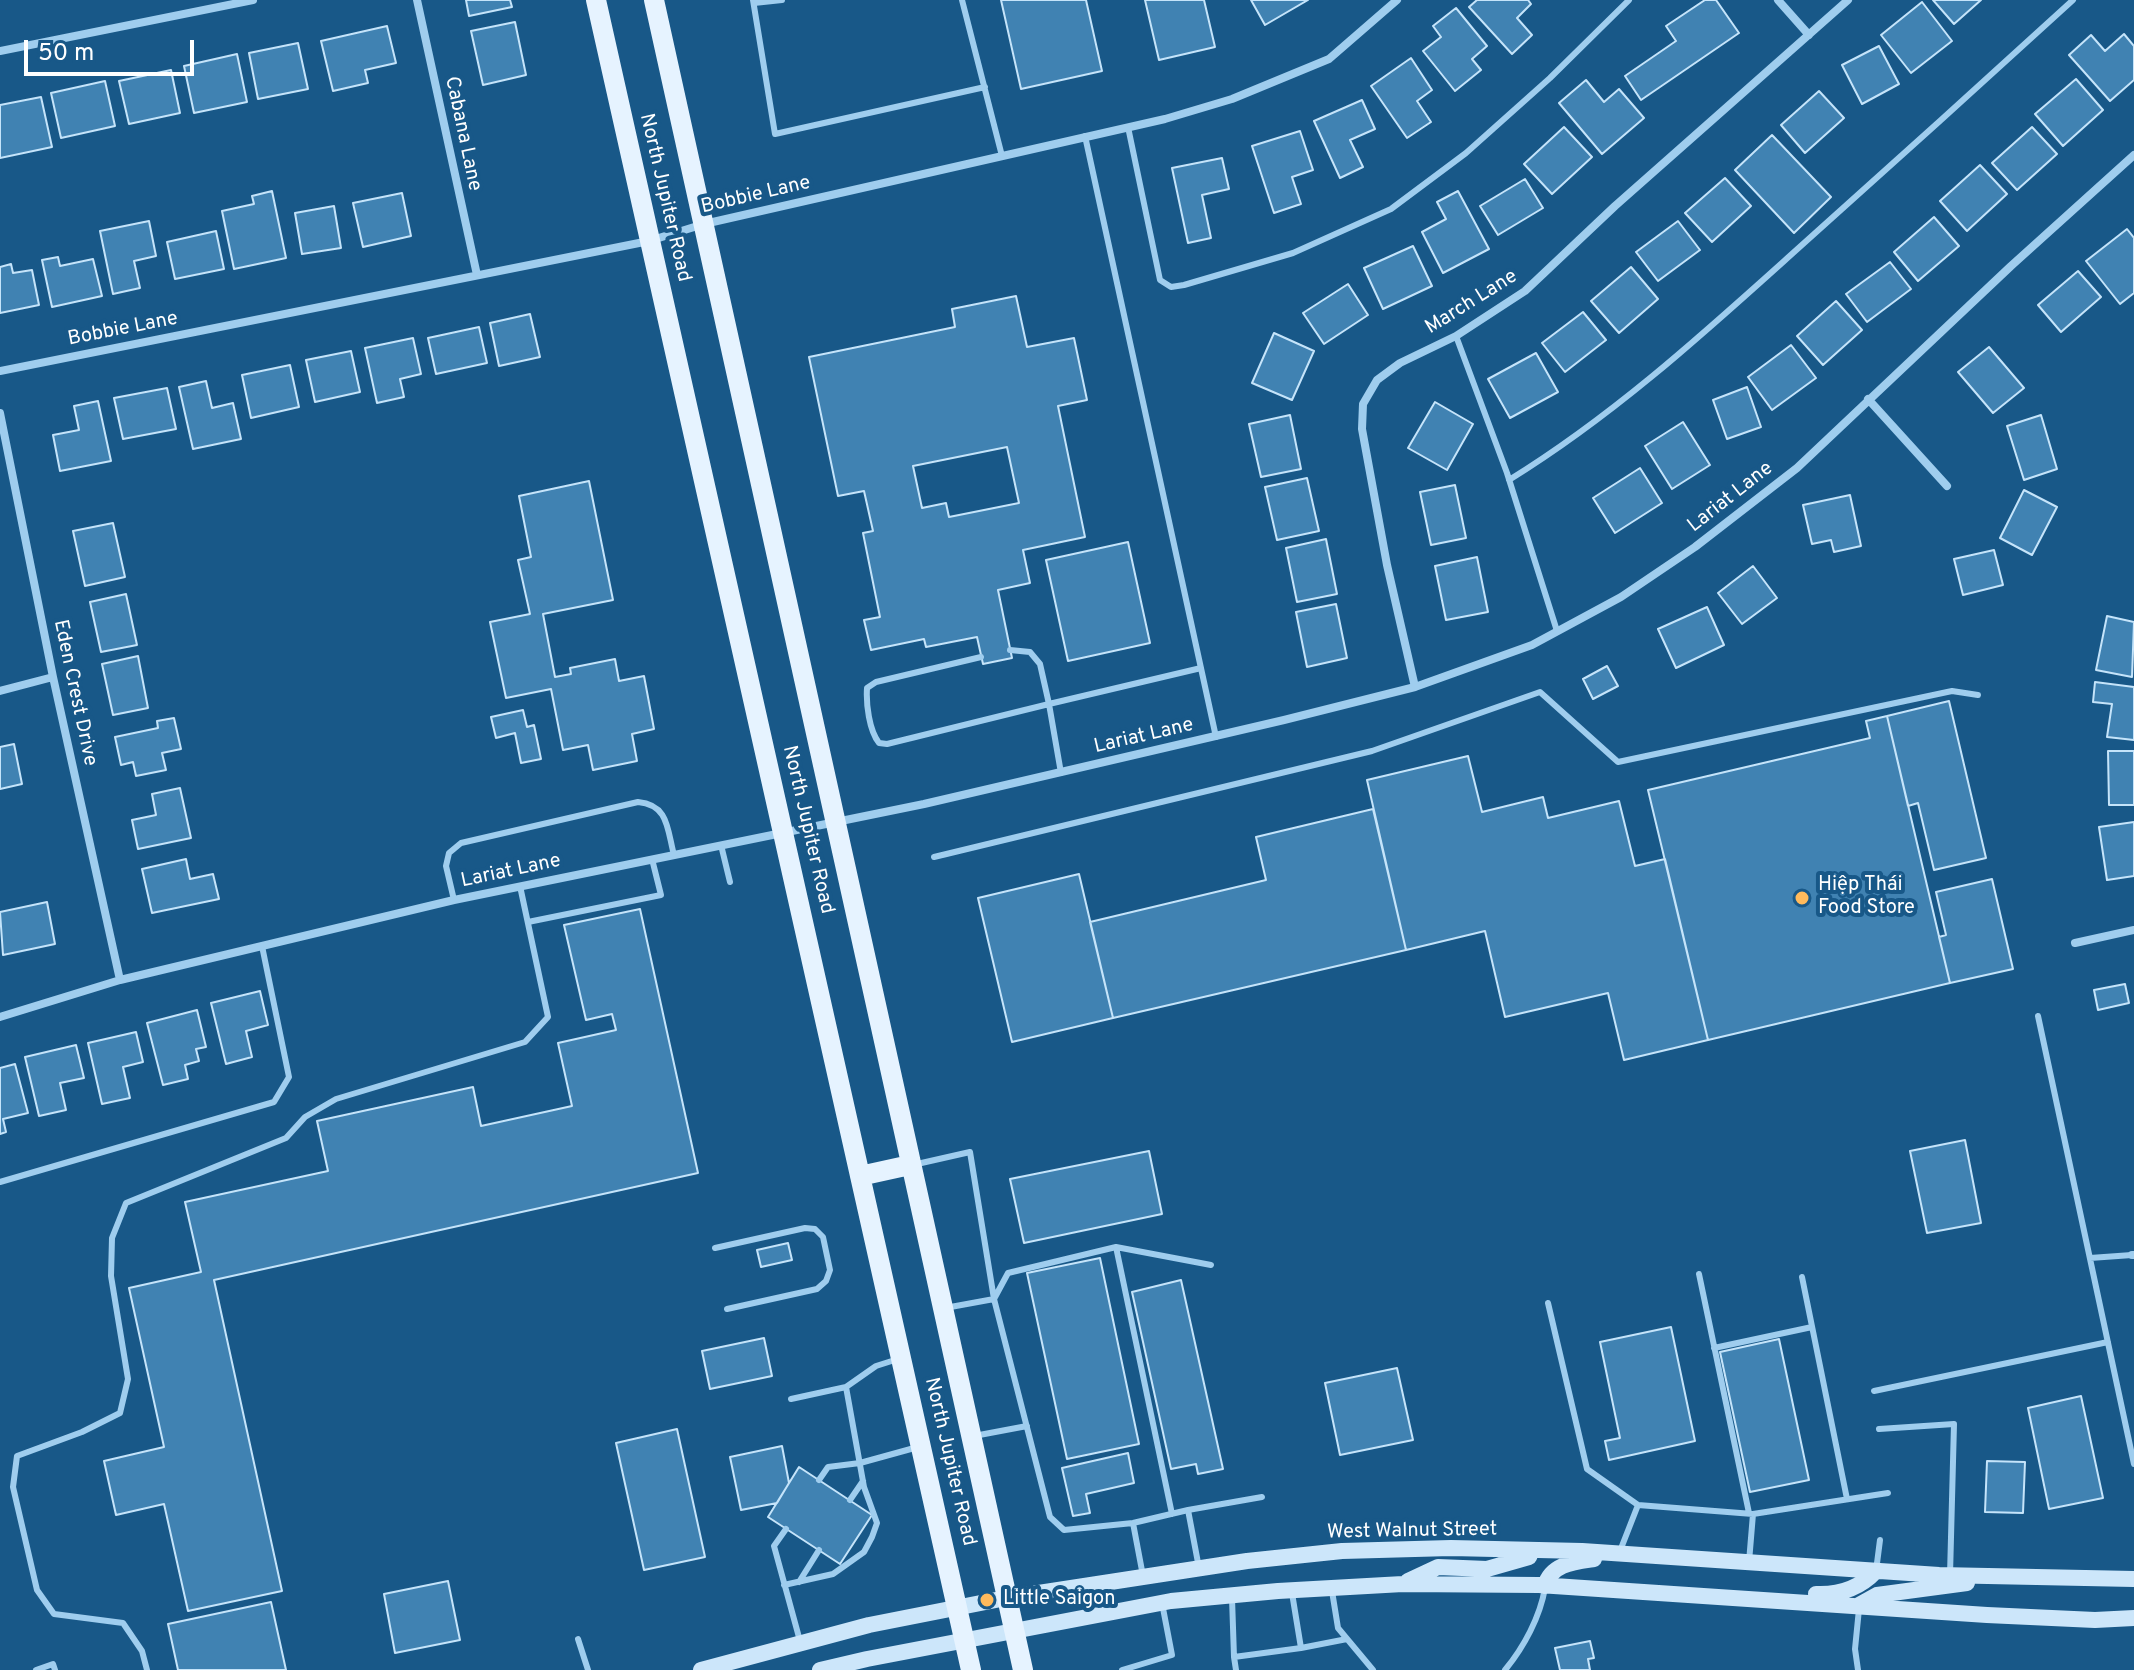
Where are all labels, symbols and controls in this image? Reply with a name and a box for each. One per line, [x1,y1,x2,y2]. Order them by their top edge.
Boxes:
scale bar [28,24,198,74]
text: 50 m [38,39,94,69]
street label: Cabana Lane [438,74,486,194]
street label: North Jupiter Road [633,111,695,285]
street label: Bobbie Lane [699,172,813,220]
street label: March Lane [1422,265,1522,341]
street label: Bobbie Lane [66,308,180,352]
street label: Lariat Lane [1684,457,1778,539]
street label: Eden Crest Drive [47,618,101,768]
street label: Lariat Lane [1092,714,1196,760]
street label: North Jupiter Road [776,743,838,917]
street label: Lariat Lane [459,850,563,894]
place label: Hiệp Thái Food Store [1818,874,1915,921]
marker: Hiệp Thái Food Store [1793,889,1811,907]
street label: North Jupiter Road [918,1375,980,1549]
street label: West Walnut Street [1327,1519,1497,1545]
place label: Little Saigon [1003,1588,1115,1612]
marker: Little Saigon [978,1591,996,1609]

